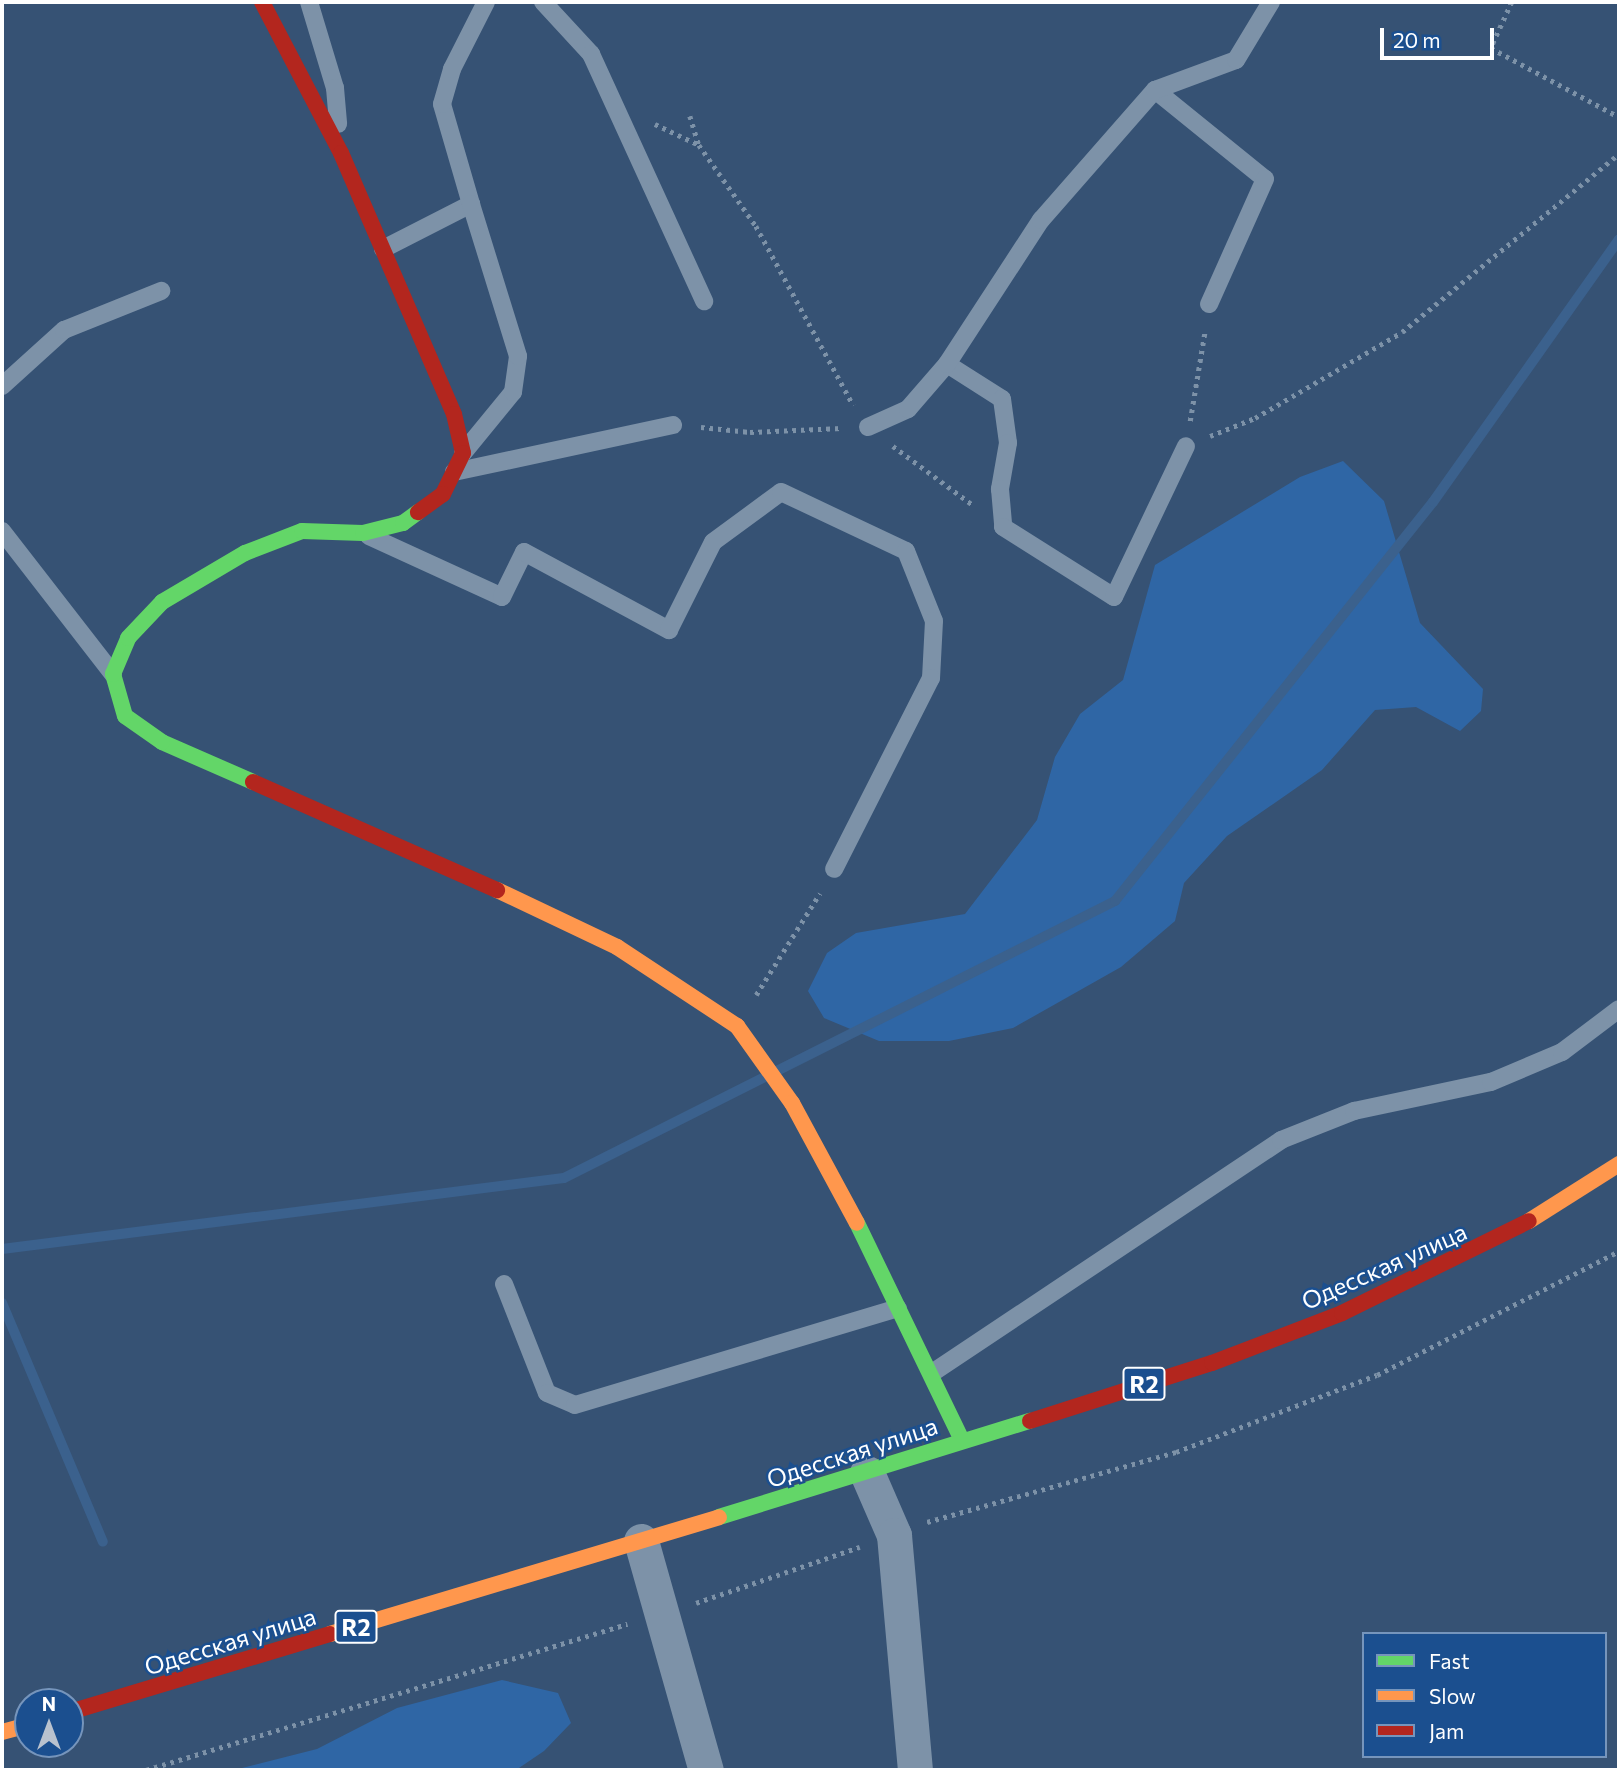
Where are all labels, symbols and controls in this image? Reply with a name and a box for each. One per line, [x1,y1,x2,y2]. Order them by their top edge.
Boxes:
scale bar [1383,14,1497,58]
text: 20 m [1393,27,1441,52]
street label: Одесская улица [1297,1217,1471,1315]
road number: R2 [1121,1364,1167,1404]
street label: Одесская улица [763,1411,941,1493]
street label: Одесская улица [141,1601,319,1681]
road number: R2 [333,1608,379,1646]
legend [1362,1632,1607,1758]
text: Fast [1429,1648,1470,1673]
text: Slow [1429,1683,1476,1708]
north arrow [14,1688,84,1758]
text: N [42,1692,56,1715]
text: Jam [1429,1718,1464,1743]

